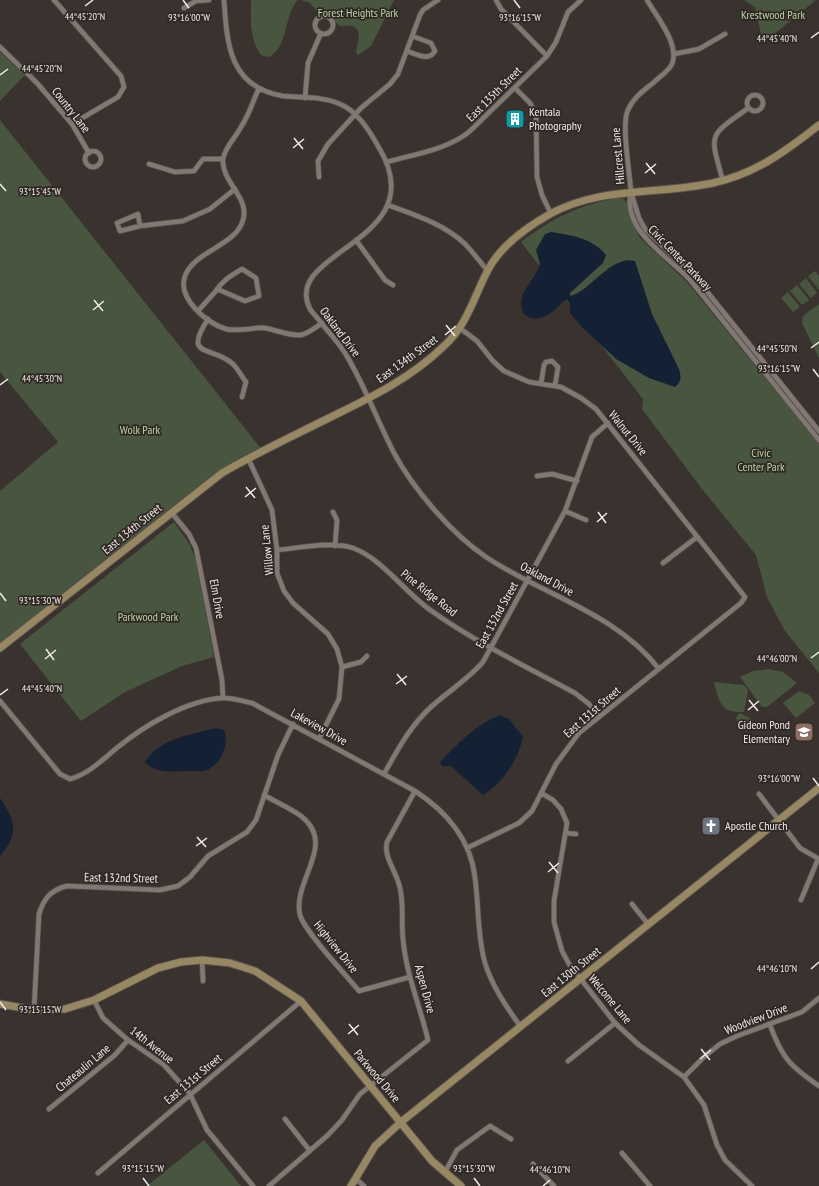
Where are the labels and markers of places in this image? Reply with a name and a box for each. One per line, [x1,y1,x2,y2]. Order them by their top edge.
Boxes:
place label: Kentala Photography [529,104,582,133]
building icon: Kentala Photography [504,108,526,130]
place label: Gideon Pond Elementary [738,717,790,746]
school or university icon: Gideon Pond Elementary [793,721,815,743]
church icon: Apostle Church [700,815,722,837]
place label: Apostle Church [725,818,788,833]

